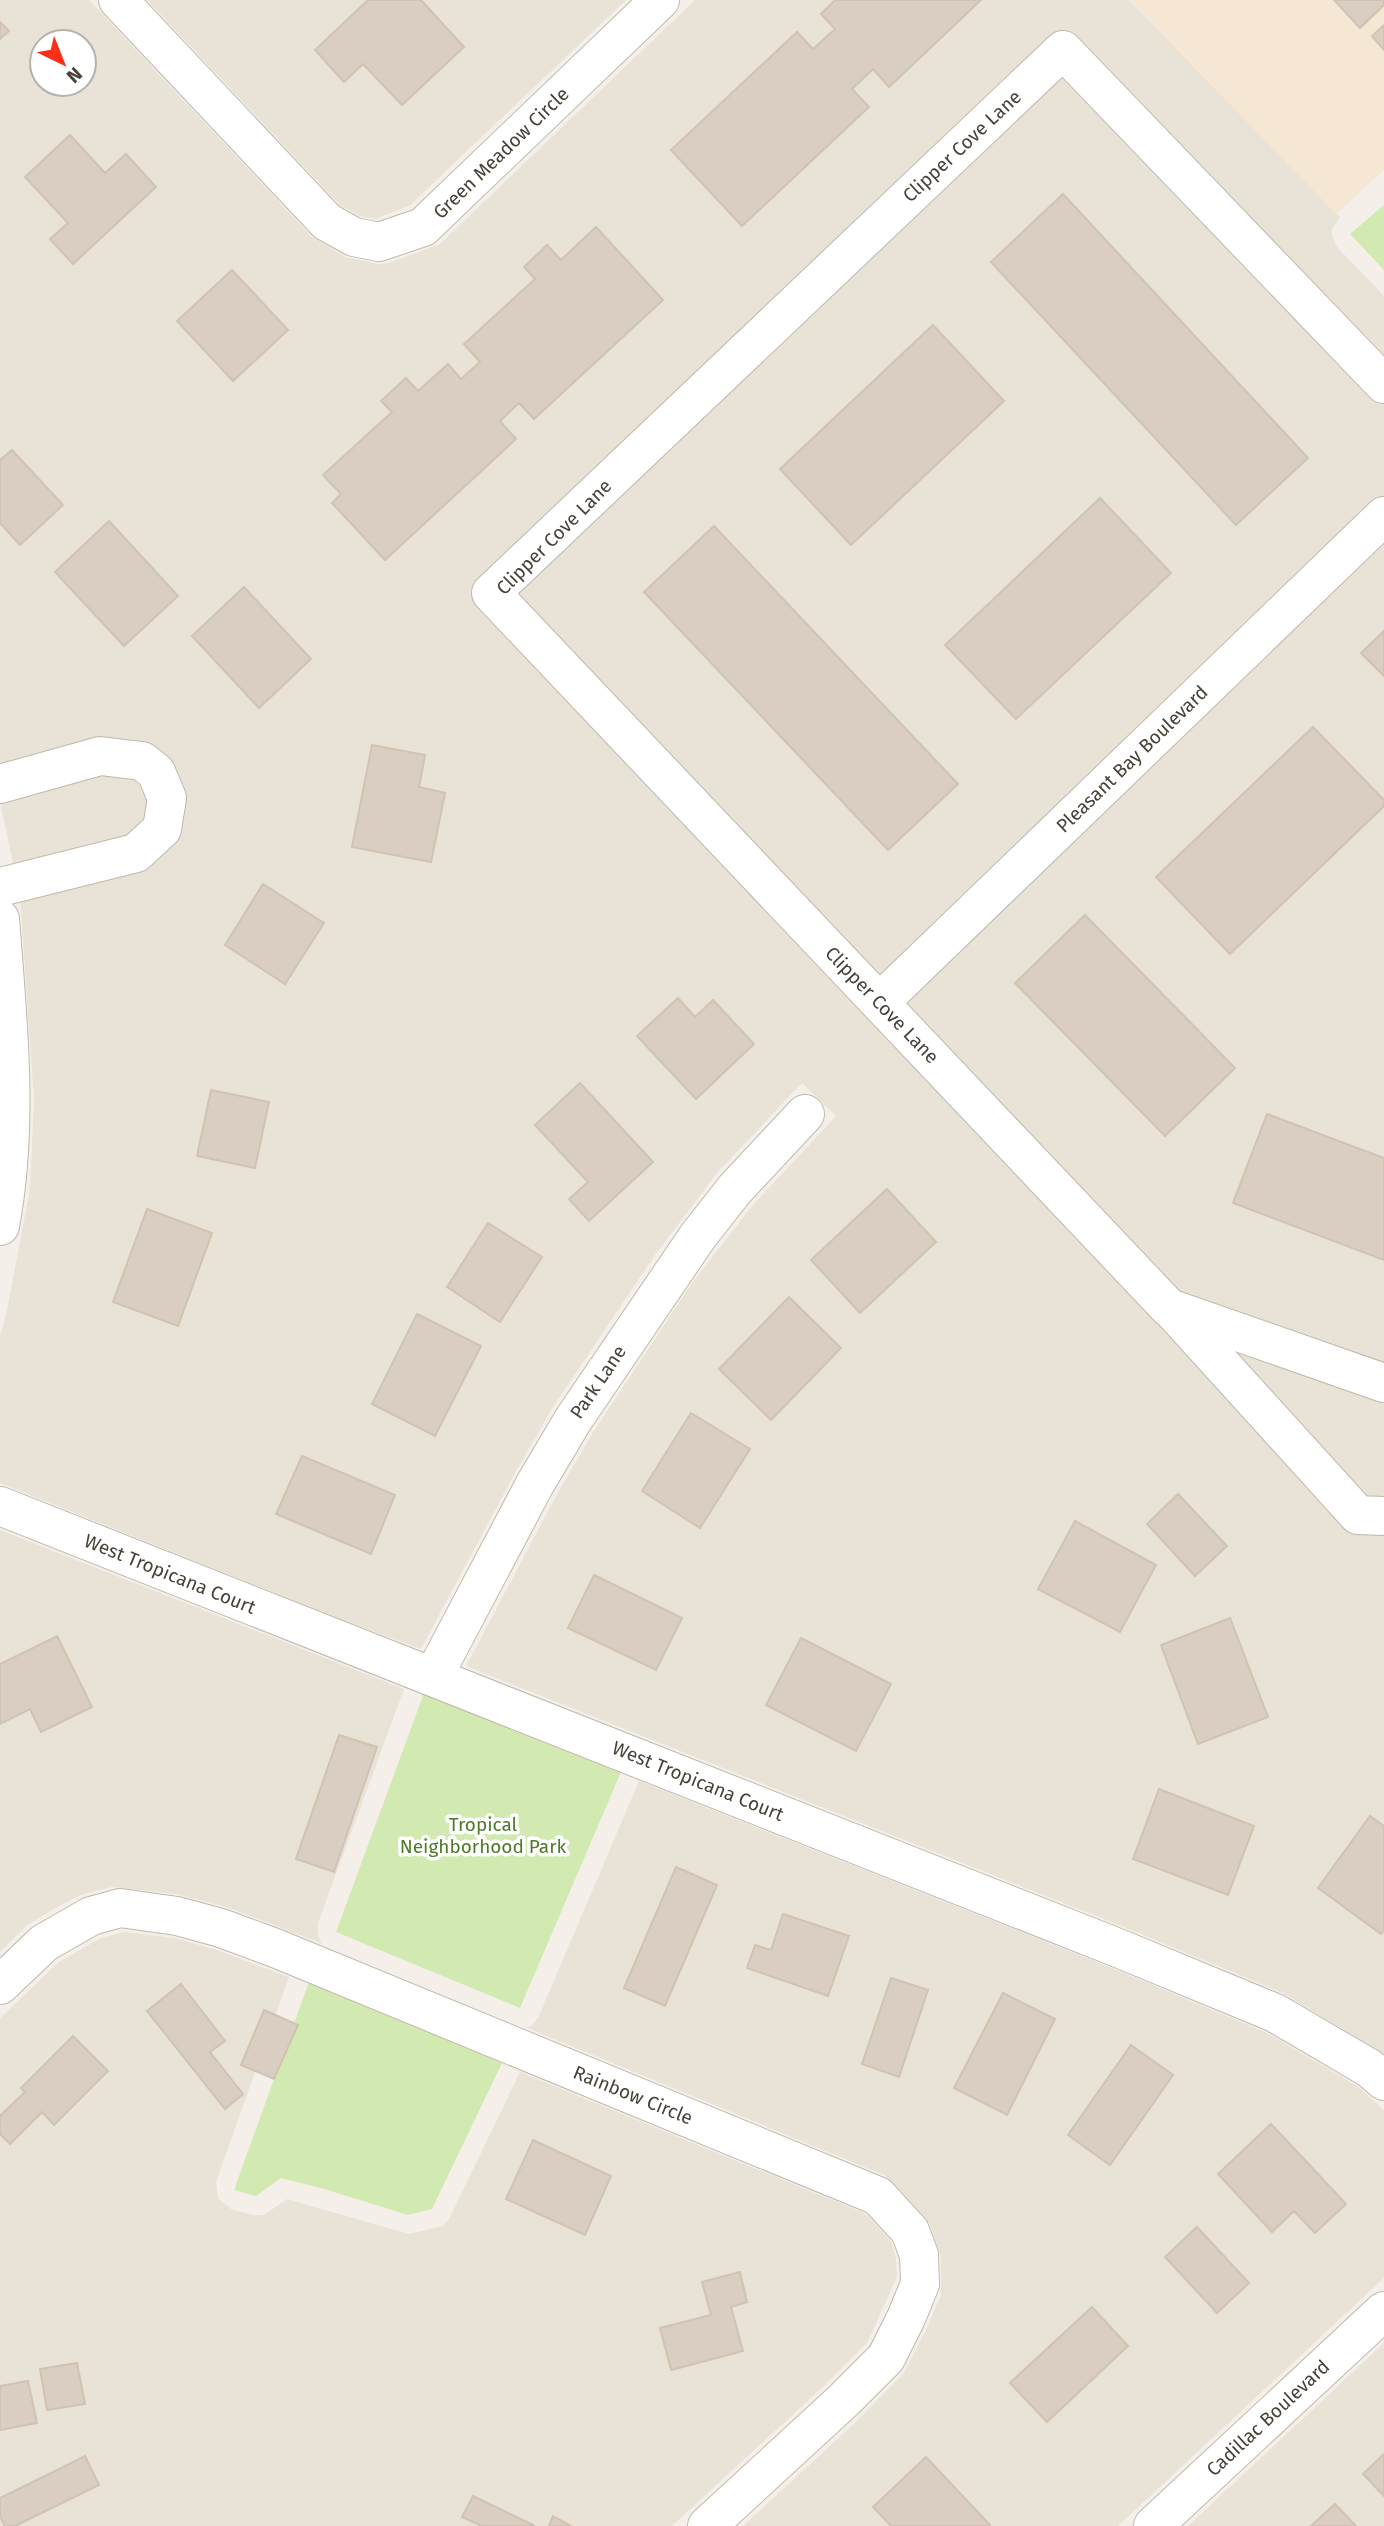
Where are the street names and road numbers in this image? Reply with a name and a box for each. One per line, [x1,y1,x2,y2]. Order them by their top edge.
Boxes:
street label: Green Meadow Circle [428,82,574,224]
street label: Clipper Cove Lane [898,85,1026,207]
street label: Clipper Cove Lane [492,475,616,599]
street label: Pleasant Bay Boulevard [1051,681,1213,837]
street label: Clipper Cove Lane [820,942,944,1068]
street label: Park Lane [565,1341,631,1423]
street label: West Tropicana Court [81,1529,259,1619]
street label: West Tropicana Court [609,1736,787,1826]
street label: Rainbow Circle [570,2061,696,2129]
street label: Cadillac Boulevard [1202,2355,1334,2481]

